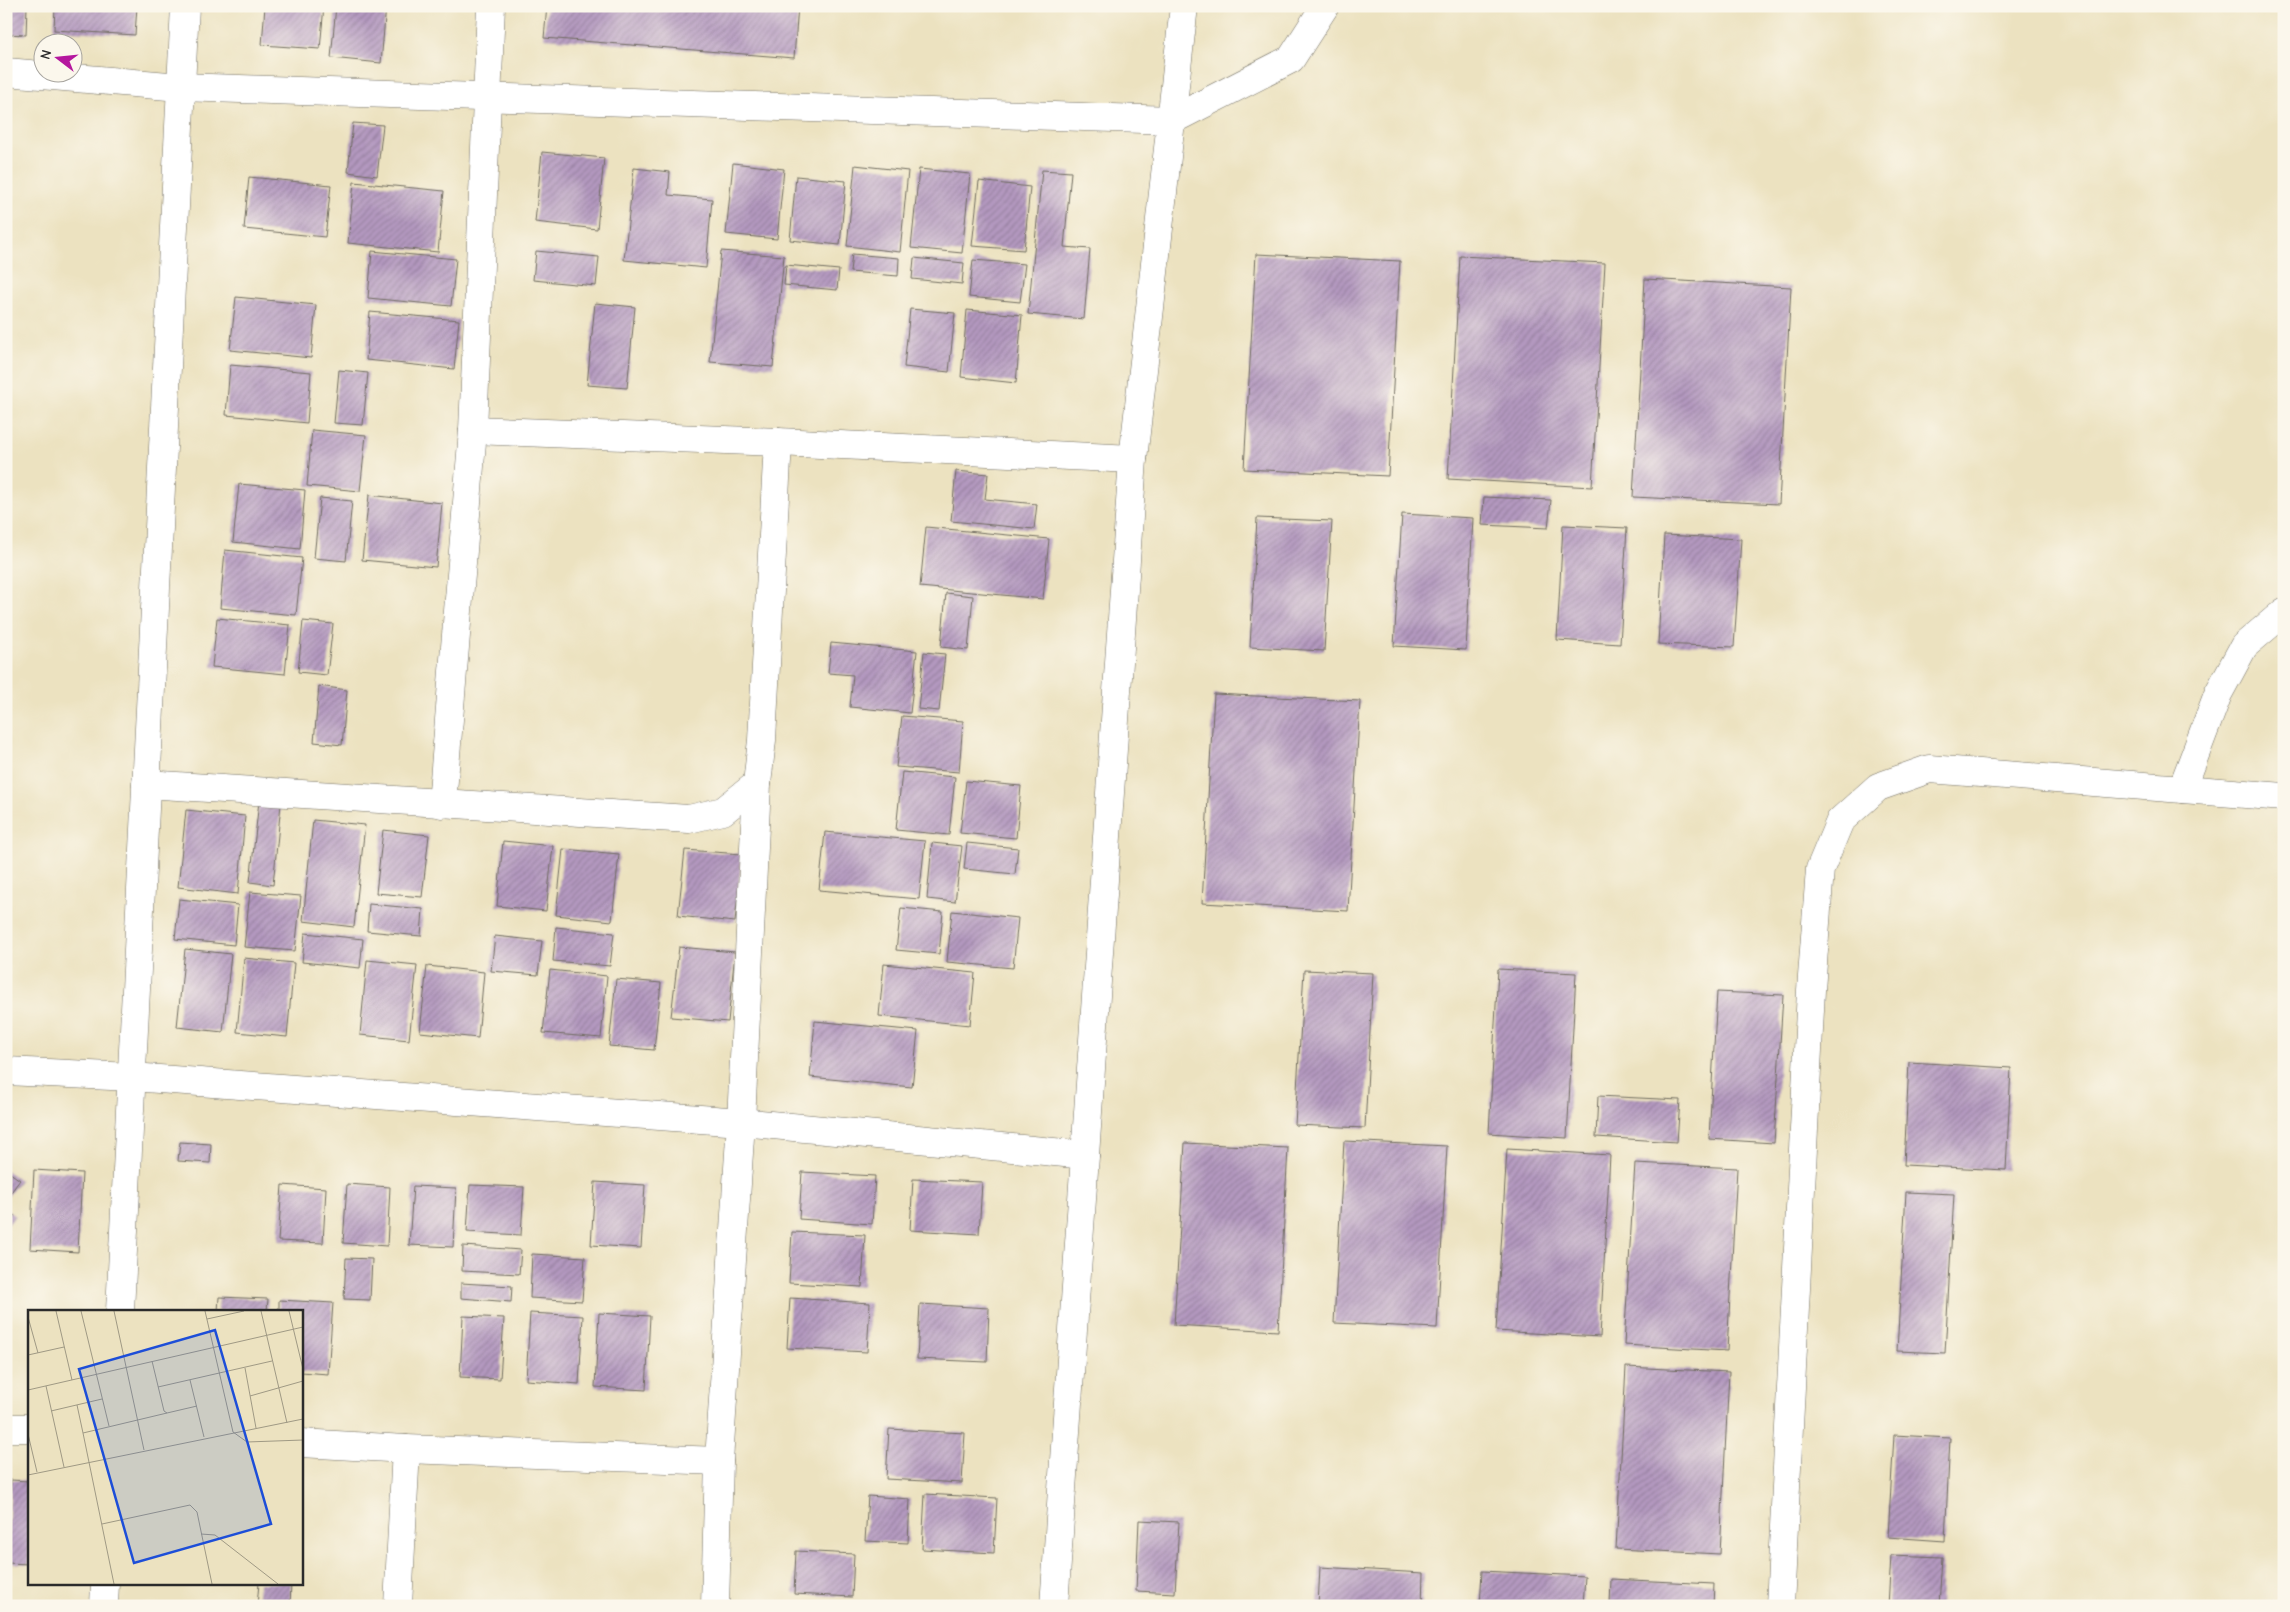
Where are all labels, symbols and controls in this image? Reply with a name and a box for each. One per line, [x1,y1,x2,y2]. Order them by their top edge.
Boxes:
north arrow [32,32,82,82]
text: N [37,48,55,61]
inset map [28,1310,302,1584]

